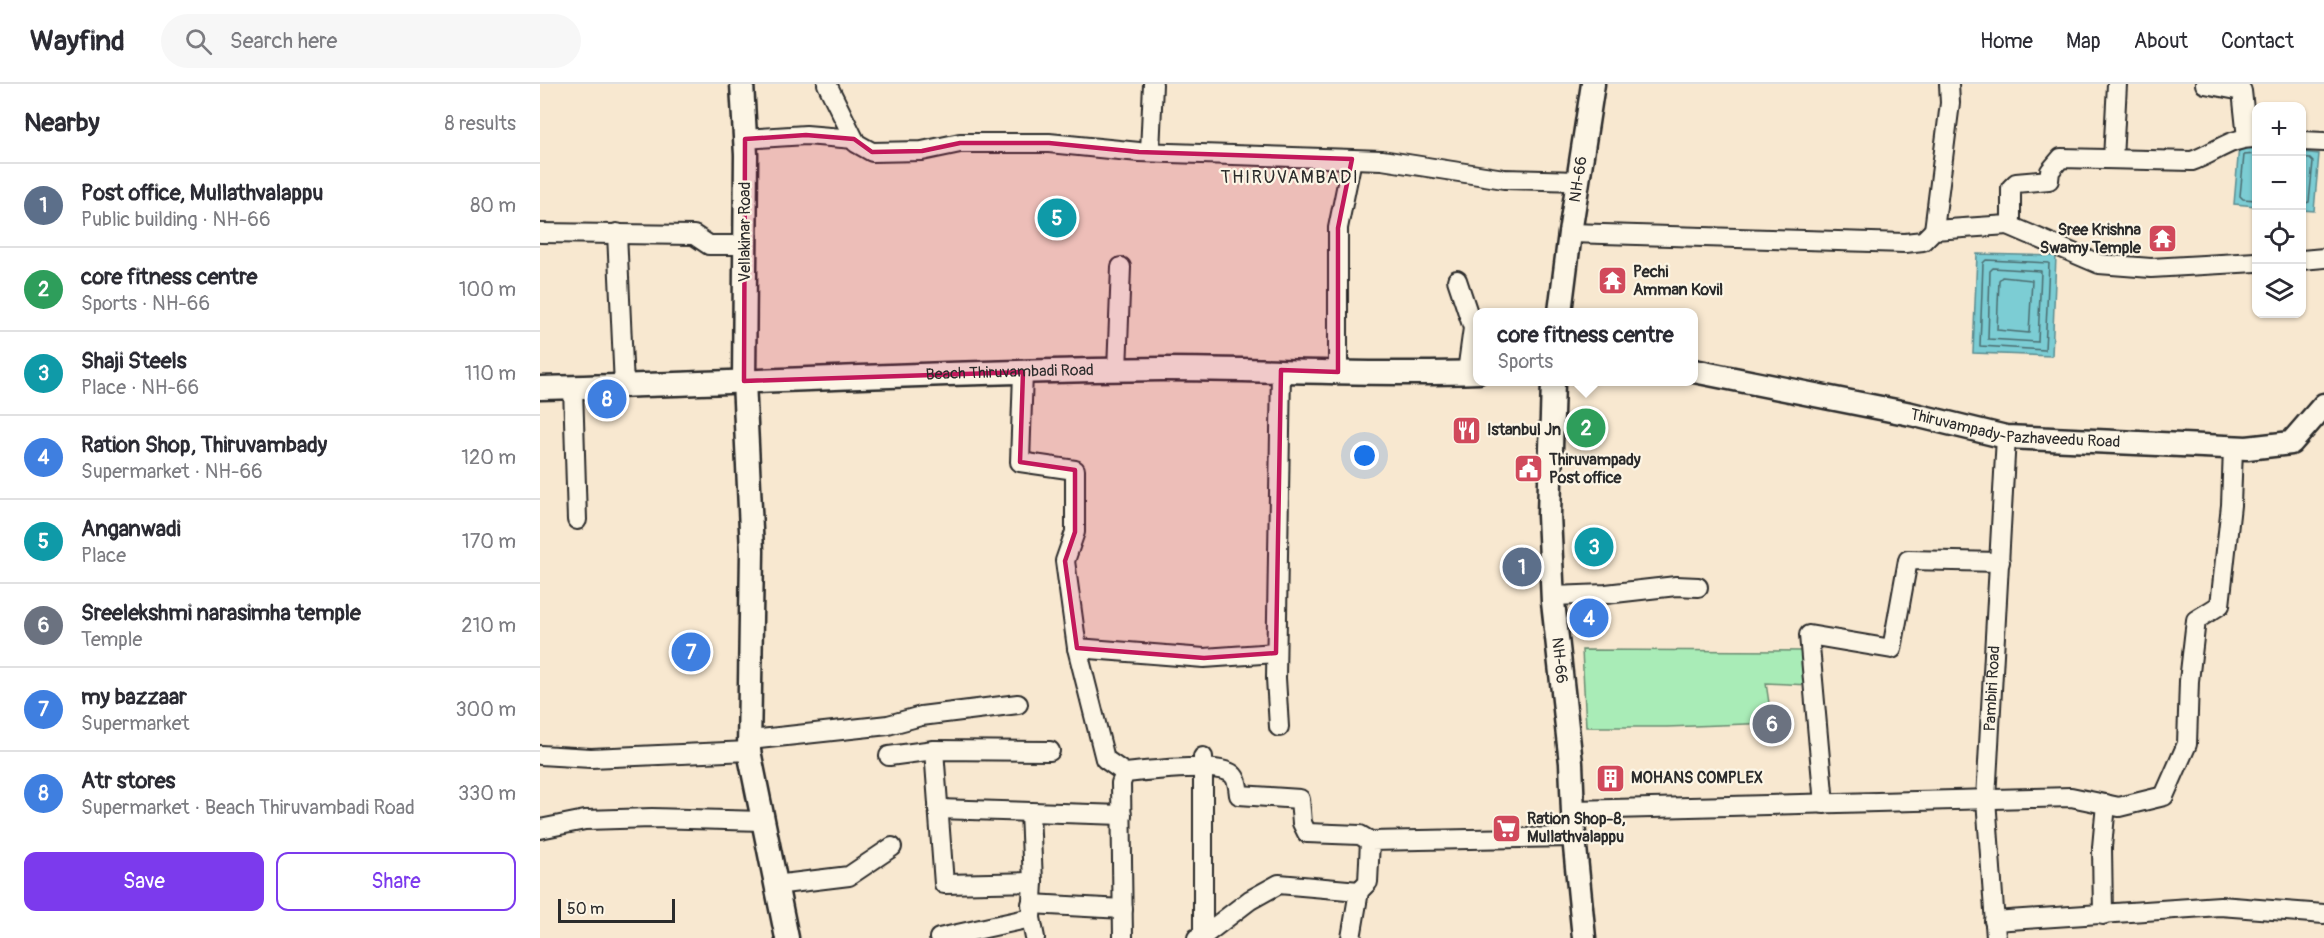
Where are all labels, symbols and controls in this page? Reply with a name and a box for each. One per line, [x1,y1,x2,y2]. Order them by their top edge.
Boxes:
search box [161,14,581,68]
text: Wayfind [30,24,125,59]
icon: search [182,25,215,58]
text: Search here [230,27,337,55]
text: Home [1980,28,2033,55]
text: Map [2066,28,2101,55]
text: About [2134,28,2188,55]
text: Contact [2221,28,2294,55]
map controls [2252,102,2306,318]
button: + [2252,102,2306,156]
text: Nearby [24,107,100,139]
text: 8 results [445,111,516,136]
street label: NH-66 [1565,155,1592,204]
button: − [2252,156,2306,210]
district label: THIRUVAMBADI [1221,166,1359,189]
text: Post office, Mullathvalappu [81,179,323,207]
street label: Vellakinar Road [735,182,755,282]
text: 1 [40,193,47,218]
text: 80 m [470,193,516,218]
pin: 5 [1038,196,1076,240]
text: Public building · NH-66 [81,207,271,232]
button: locate [2252,210,2306,264]
place label: Sree Krishna Swamy Temple [2040,220,2142,258]
temple icon: Sree Krishna Swamy Temple [2146,223,2178,255]
place label: Pechi Amman Kovil [1633,262,1723,300]
text: core fitness centre [81,263,257,291]
button: layers [2252,264,2306,318]
temple icon: Pechi Amman Kovil [1596,265,1628,297]
text: 2 [38,277,49,302]
text: 100 m [459,277,516,302]
text: Sports · NH-66 [81,291,210,316]
popup [1473,308,1698,386]
text: core fitness centre [1497,321,1674,349]
text: Shaji Steels [81,347,187,375]
text: Sports [1497,349,1553,374]
street label: Beach Thiruvambadi Road [925,360,1094,385]
text: 3 [38,361,49,386]
text: 110 m [465,361,516,386]
text: Place · NH-66 [81,375,199,400]
pin: 8 [588,376,626,422]
street label: Thiruvampady-Pazhaveedu Road [1908,404,2121,452]
pin: 2 [1566,406,1606,450]
restaurant icon: Istanbul Jn [1450,414,1482,446]
place label: Istanbul Jn [1487,420,1561,440]
text: Ration Shop, Thiruvambady [81,431,327,459]
your location [1350,441,1379,470]
text: 4 [38,445,49,470]
text: 120 m [461,445,516,470]
place label: Thiruvampady Post office [1548,450,1641,488]
public building icon: Thiruvampady Post office [1512,453,1544,485]
text: Supermarket · NH-66 [81,459,263,484]
text: Anganwadi [81,515,181,543]
pin: 3 [1574,524,1614,570]
text: 5 [38,529,49,554]
text: 170 m [462,529,516,554]
text: Place [81,543,126,568]
pin: 1 [1502,544,1542,590]
pin: 4 [1570,596,1608,640]
text: Sreelekshmi narasimha temple [81,599,361,627]
text: 6 [38,613,49,638]
text: 210 m [461,613,516,638]
text: Temple [81,627,142,652]
pin: 7 [672,630,710,674]
street label: NH-66 [1547,636,1572,685]
street label: Pambiri Road [1980,645,2004,732]
text: my bazzaar [81,683,187,711]
text: 7 [38,697,49,722]
text: 300 m [455,697,516,722]
pin: 6 [1752,702,1792,746]
text: Supermarket [81,711,190,736]
building icon: MOHANS COMPLEX [1594,762,1626,794]
text: Atr stores [81,767,175,795]
place label: MOHANS COMPLEX [1631,768,1763,788]
text: 8 [38,781,49,806]
text: 330 m [458,781,516,806]
text: Supermarket · Beach Thiruvambadi Road [81,795,415,820]
place label: Ration Shop-8, Mullathvalappu [1527,809,1626,847]
supermarket icon: Ration Shop-8, Mullathvalappu [1490,812,1522,844]
button: Save [24,852,264,911]
button: Share [276,852,516,911]
scale bar [558,896,675,924]
text: 50 m [567,899,604,919]

